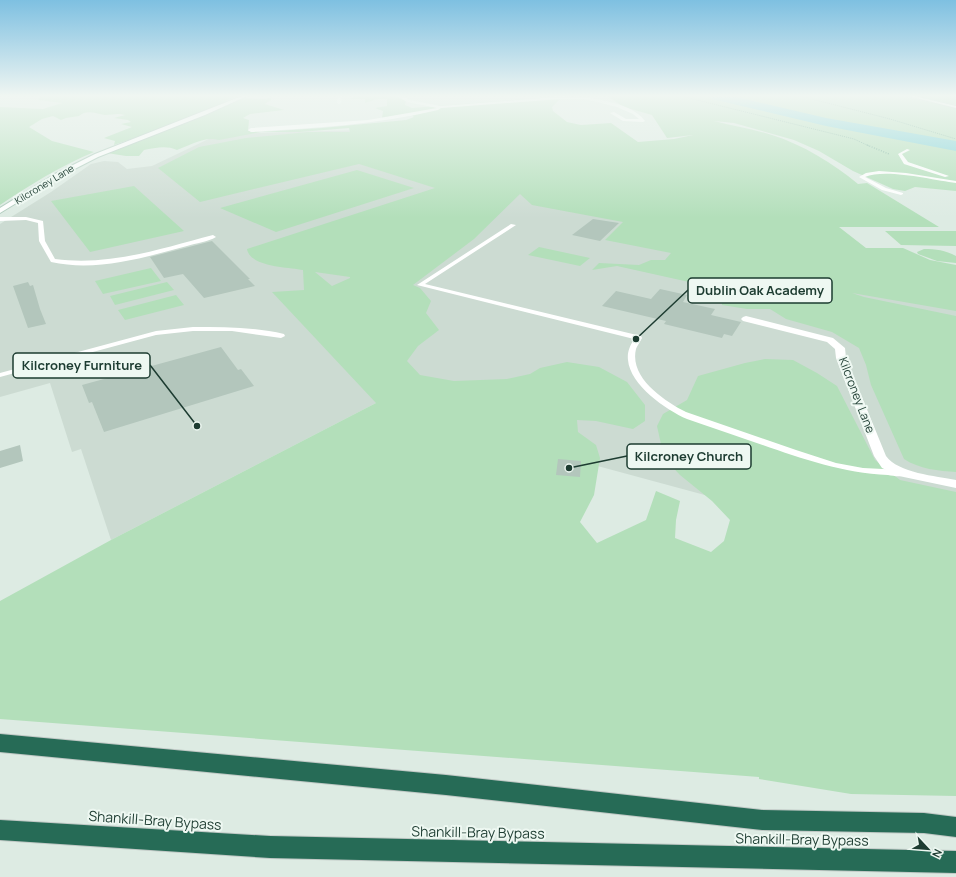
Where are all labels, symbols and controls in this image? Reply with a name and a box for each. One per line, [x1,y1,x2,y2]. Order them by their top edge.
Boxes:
street label: Kilcroney Lane [12,161,76,207]
callout: Dublin Oak Academy [688,278,832,303]
text: Dublin Oak Academy [696,281,825,299]
callout: Kilcroney Furniture [13,353,150,378]
street label: Kilcroney Lane [835,354,879,436]
text: Kilcroney Furniture [22,356,142,374]
callout: Kilcroney Church [627,444,751,469]
text: Kilcroney Church [635,447,743,465]
street label: Shankill-Bray Bypass [88,806,222,834]
street label: Shankill-Bray Bypass [411,821,545,843]
street label: Shankill-Bray Bypass [735,828,869,850]
north arrow [908,829,948,869]
text: N [929,847,946,861]

